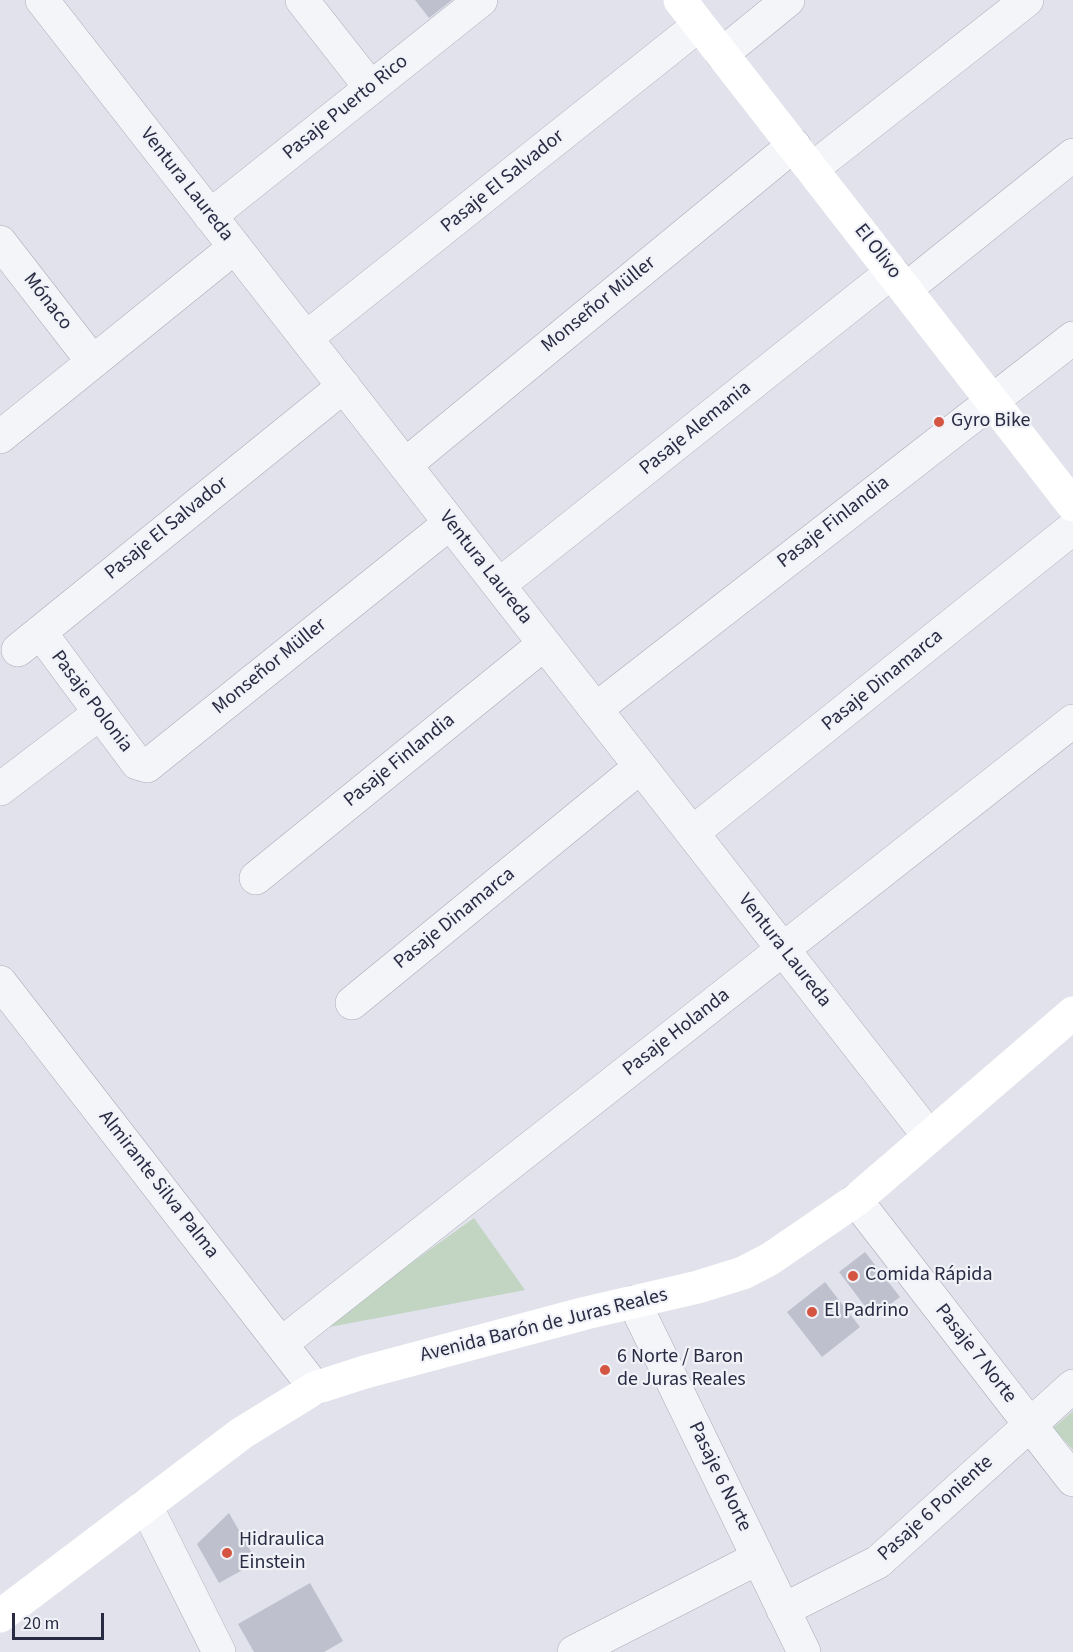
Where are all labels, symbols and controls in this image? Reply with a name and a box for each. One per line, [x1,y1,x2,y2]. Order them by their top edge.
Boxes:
street label: Pasaje Puerto Rico [279,50,413,166]
street label: Ventura Laureda [134,123,238,247]
street label: Pasaje El Salvador [437,125,569,239]
street label: El Olivo [848,220,906,284]
street label: Monseñor Müller [537,252,661,358]
street label: Mónaco [17,269,77,335]
street label: Pasaje Alemania [635,377,757,481]
place label: Gyro Bike [951,410,1030,434]
marker: Gyro Bike [932,415,946,429]
street label: Pasaje El Salvador [101,472,233,586]
street label: Pasaje Finlandia [773,472,895,574]
street label: Ventura Laureda [433,506,537,630]
street label: Monseñor Müller [208,614,332,720]
street label: Pasaje Dinamarca [818,625,948,737]
street label: Pasaje Polonia [45,646,137,758]
street label: Pasaje Finlandia [340,709,460,813]
street label: Pasaje Dinamarca [390,863,520,975]
street label: Ventura Laureda [732,889,836,1013]
street label: Pasaje Holanda [619,984,735,1082]
street label: Almirante Silva Palma [93,1106,223,1264]
place label: Comida Rápida [865,1264,993,1288]
marker: Comida Rápida [846,1269,860,1283]
street label: Avenida Barón de Juras Reales [418,1284,670,1368]
place label: El Padrino [824,1300,909,1324]
street label: Pasaje 7 Norte [929,1300,1021,1408]
marker: El Padrino [805,1305,819,1319]
place label: 6 Norte / Baron de Juras Reales [617,1346,746,1393]
marker: 6 Norte / Baron de Juras Reales [598,1363,612,1377]
street label: Pasaje 6 Norte [682,1418,756,1536]
street label: Pasaje 6 Poniente [873,1451,999,1567]
place label: Hidraulica Einstein [239,1529,325,1576]
marker: Hidraulica Einstein [220,1546,234,1560]
scale bar [15,1601,106,1639]
text: 20 m [23,1611,59,1636]

